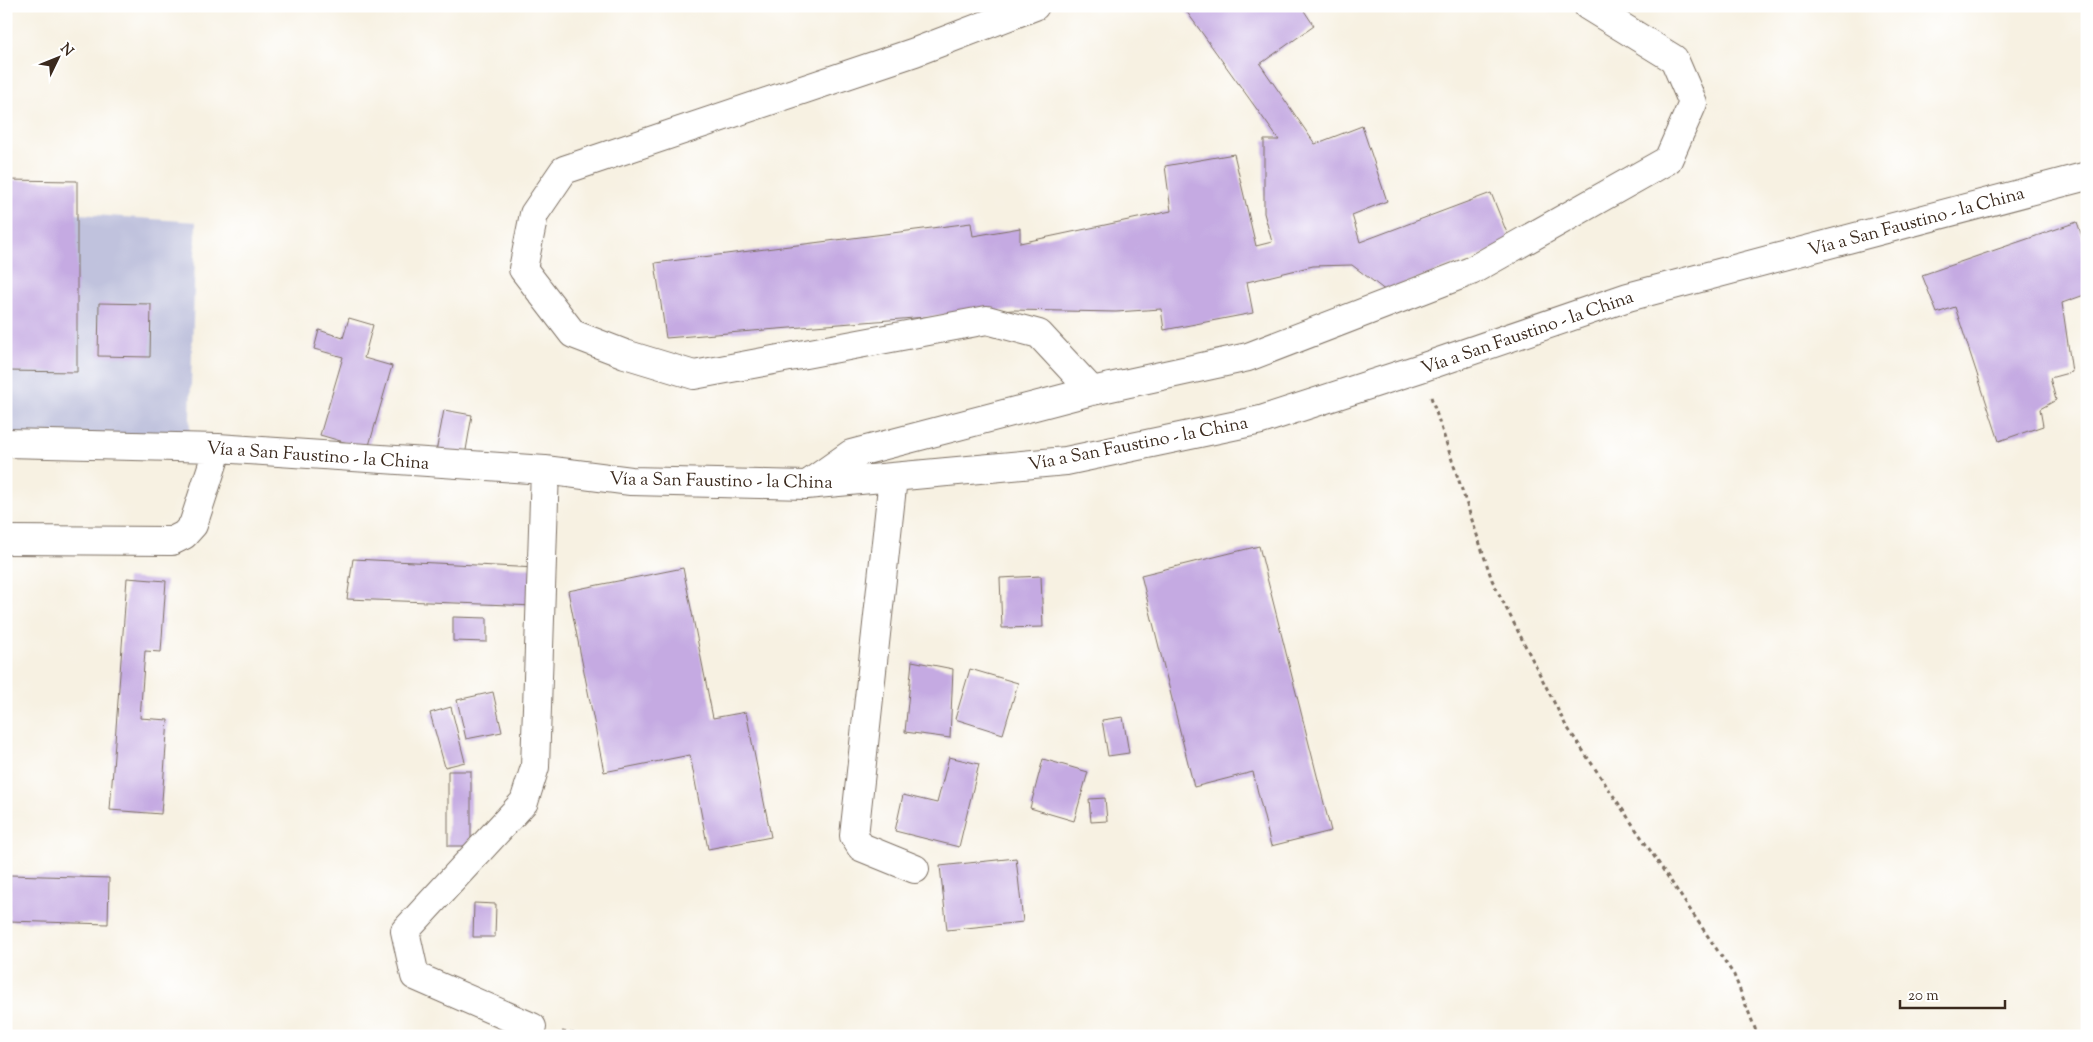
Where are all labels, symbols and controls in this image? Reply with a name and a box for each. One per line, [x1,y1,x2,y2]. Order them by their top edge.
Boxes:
north arrow [32,32,82,82]
text: N [55,40,77,61]
street label: Vía a San Faustino - la China [1805,181,2028,264]
street label: Vía a San Faustino - la China [1418,285,1637,383]
street label: Vía a San Faustino - la China [1026,411,1250,479]
street label: Vía a San Faustino - la China [206,436,430,478]
street label: Vía a San Faustino - la China [609,467,833,497]
scale bar [1900,977,2006,1009]
text: 20 m [1908,986,1939,1007]

